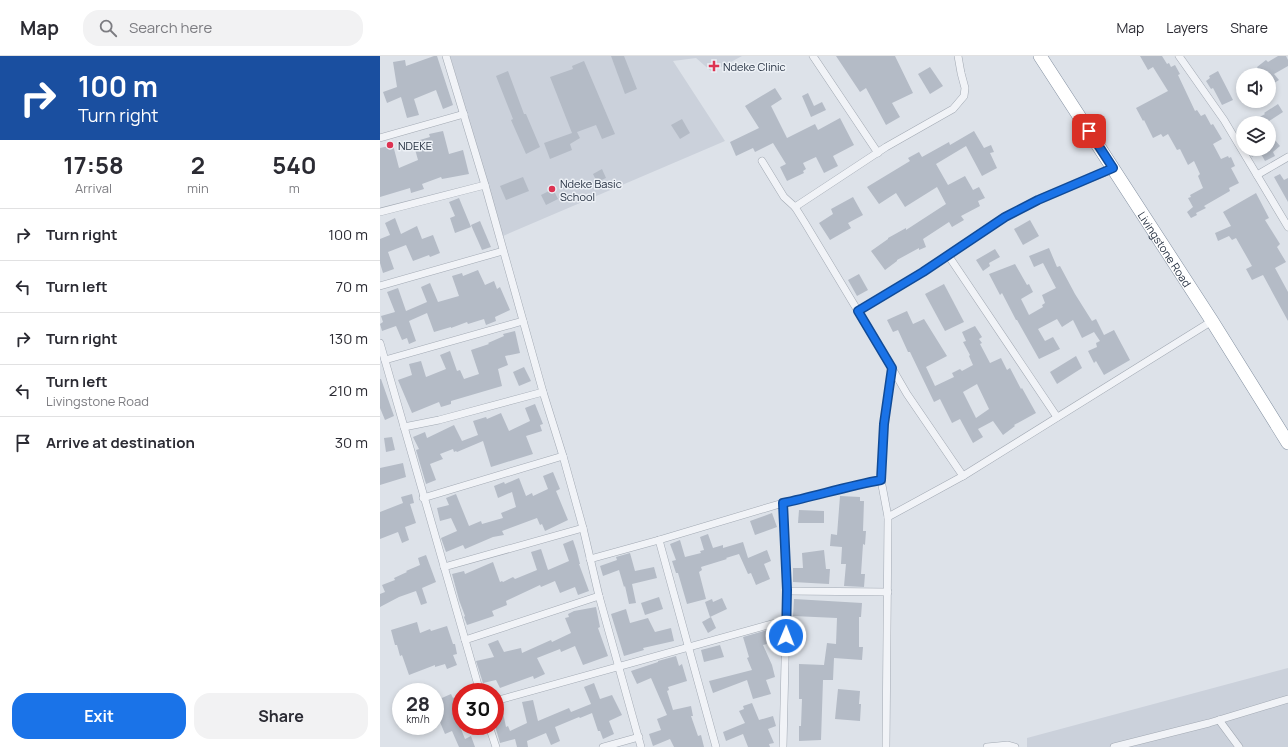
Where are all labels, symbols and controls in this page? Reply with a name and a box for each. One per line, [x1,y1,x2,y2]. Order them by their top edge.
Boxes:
search box [83,10,363,46]
text: Map [20,15,59,41]
icon: search [97,17,119,39]
text: Search here [129,17,212,38]
text: Map [1116,18,1144,37]
text: Layers [1166,18,1208,37]
text: Share [1230,18,1268,37]
place label: Ndeke Clinic [723,59,786,74]
marker: Ndeke Clinic [708,60,720,72]
text: 100 m [78,67,158,105]
map controls [1236,68,1276,156]
button: sound [1236,68,1276,108]
icon: right [12,72,64,124]
text: Turn right [78,103,159,127]
pin [1072,114,1106,148]
button: layers [1236,116,1276,156]
icon: arrive [1078,120,1100,142]
place label: NDEKE [398,138,432,153]
marker: NDEKE [385,140,395,150]
text: 17:58 [63,148,124,181]
text: 2 [191,148,205,181]
text: 540 [272,148,317,181]
place label: Ndeke Basic School [560,176,622,204]
text: Arrival [75,179,112,197]
text: min [187,179,209,197]
text: m [289,179,300,197]
marker: Ndeke Basic School [547,184,557,194]
street label: Livingstone Road [1135,208,1195,290]
icon: right [12,224,34,246]
text: Turn right [46,224,117,245]
text: 100 m [328,224,368,245]
icon: left [12,276,34,298]
text: Turn left [46,276,108,297]
text: 70 m [336,276,368,297]
icon: right [12,328,34,350]
text: Turn right [46,328,117,349]
text: 130 m [329,328,368,349]
text: Turn left [46,371,108,392]
icon: left [12,380,34,402]
text: 210 m [329,380,368,401]
text: Livingstone Road [46,392,149,410]
icon: arrive [12,432,34,454]
text: Arrive at destination [46,432,195,453]
text: 30 m [335,432,368,453]
position arrow [765,615,807,657]
speed limit sign: 30 [452,683,504,735]
text: 28 [406,690,430,717]
button: Exit [12,693,186,739]
button: Share [194,693,368,739]
text: km/h [406,712,430,726]

